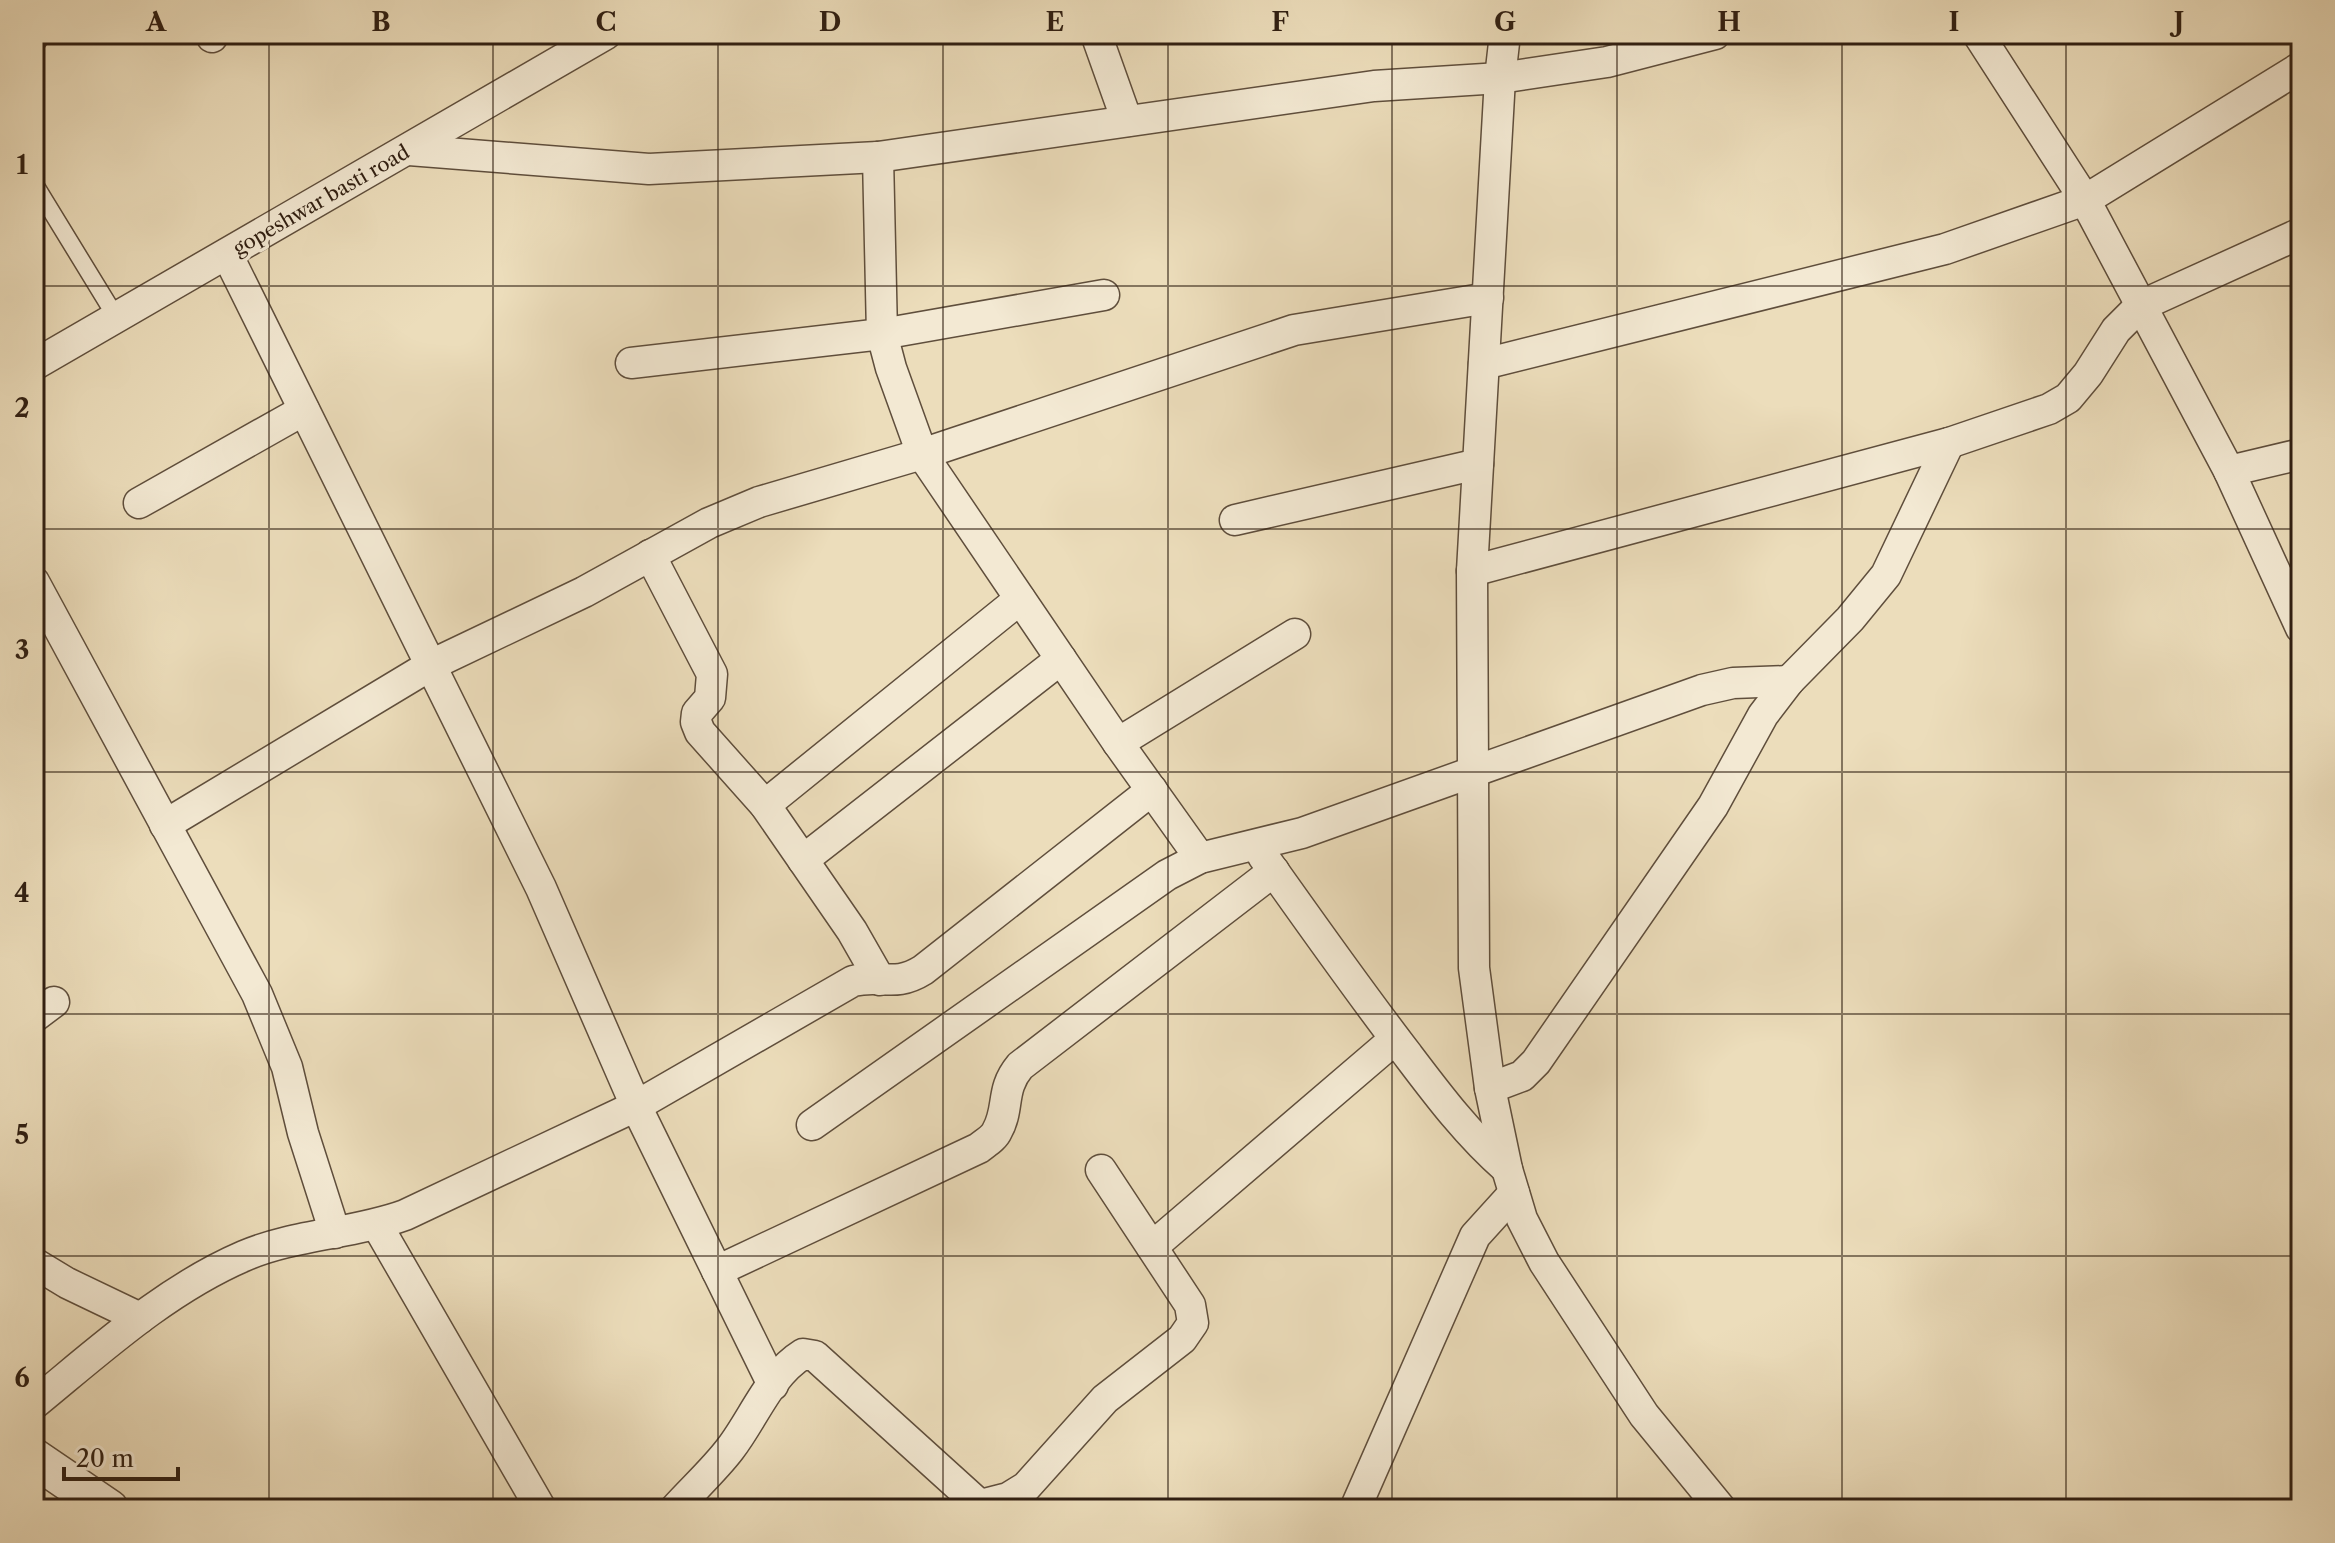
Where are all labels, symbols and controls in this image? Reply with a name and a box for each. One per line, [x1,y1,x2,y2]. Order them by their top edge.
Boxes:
text: A [145,6,167,38]
text: B [371,6,391,38]
text: C [596,6,616,38]
text: D [819,6,841,38]
text: E [1046,6,1064,38]
text: F [1271,6,1289,38]
text: G [1494,6,1516,38]
text: H [1717,6,1741,38]
text: I [1949,6,1959,38]
text: J [2170,6,2184,38]
street label: gopeshwar basti road [229,140,413,260]
text: 1 [16,149,28,181]
text: 2 [14,392,30,424]
text: 3 [15,634,29,666]
text: 4 [14,877,30,909]
text: 5 [15,1119,29,1151]
text: 6 [14,1362,30,1394]
scale bar [64,1431,178,1481]
text: 20 m [76,1444,134,1473]

